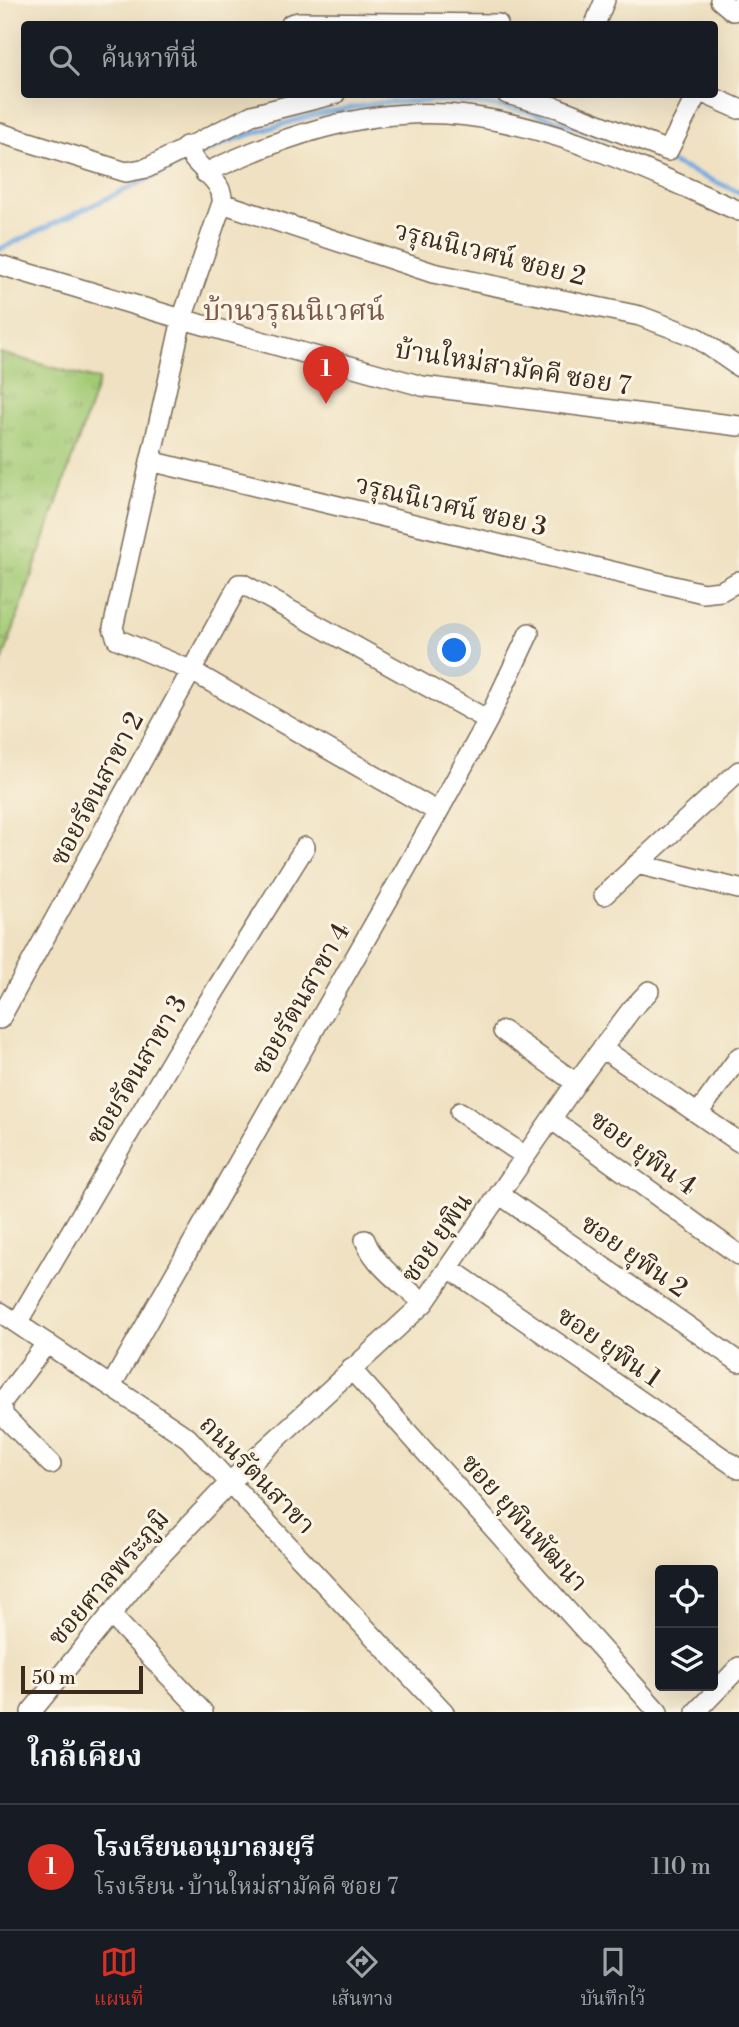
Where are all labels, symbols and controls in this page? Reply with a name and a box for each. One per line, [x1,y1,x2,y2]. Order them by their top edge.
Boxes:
search box [21,21,718,98]
icon: search [45,41,83,79]
text: ค้นหาที่นี่ [101,43,198,75]
street label: วรุณนิเวศน์ ซอย 2 [391,214,589,294]
district label: บ้านวรุณนิเวศน์ [203,294,385,329]
street label: บ้านใหม่สามัคคี ซอย 7 [393,331,633,402]
pin: 1 [303,346,349,404]
street label: วรุณนิเวศน์ ซอย 3 [352,467,550,545]
your location [437,633,471,667]
street label: ซอยรัตนสาขา 2 [43,707,151,871]
street label: ซอยรัตนสาขา 4 [245,917,357,1081]
street label: ซอยรัตนสาขา 3 [80,989,194,1151]
street label: ซอย ยุพิน 4 [583,1104,703,1203]
street label: ซอย ยุพิน [394,1187,481,1290]
street label: ซอย ยุพิน 2 [574,1208,694,1305]
street label: ซอย ยุพิน 1 [550,1300,667,1395]
street label: ถนนรัตนสาขา [192,1409,322,1541]
street label: ซอย ยุพินพัฒนา [453,1447,594,1599]
street label: ซอยศาลพระภูมิ [41,1503,177,1653]
map controls [655,1565,718,1691]
button: locate [655,1565,718,1628]
button: layers [655,1628,718,1691]
scale bar [21,1663,144,1695]
text: 50 m [32,1666,76,1690]
text: ใกล้เคียง [28,1738,142,1776]
text: โรงเรียนอนุบาลมยุรี [95,1832,314,1864]
text: 1 [45,1853,57,1881]
text: 110 m [651,1853,711,1881]
text: โรงเรียน · บ้านใหม่สามัคคี ซอย 7 [95,1873,398,1901]
tab: แผนที่ [94,1943,144,2015]
tab: เส้นทาง [331,1943,393,2015]
tab: บันทึกไว้ [581,1943,645,2015]

